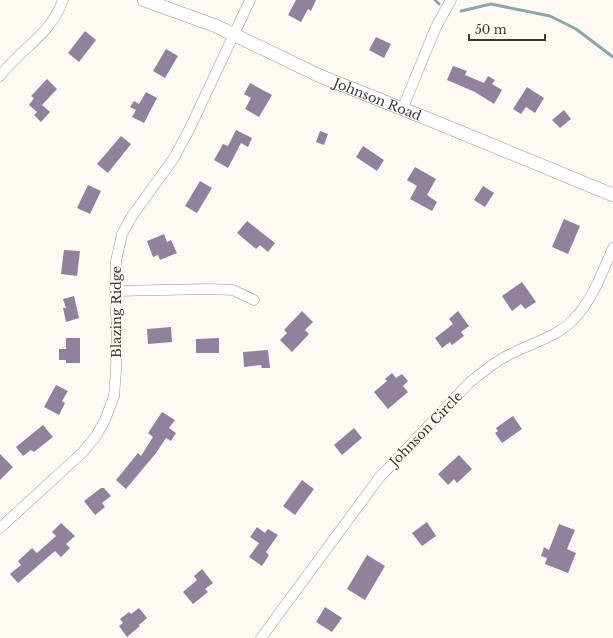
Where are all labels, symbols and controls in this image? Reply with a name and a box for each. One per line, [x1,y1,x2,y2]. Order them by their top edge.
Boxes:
scale bar [469,16,545,42]
text: 50 m [475,22,507,37]
street label: Johnson Road [329,73,424,124]
street label: Blazing Ridge [108,266,125,358]
street label: Johnson Circle [385,388,466,472]

